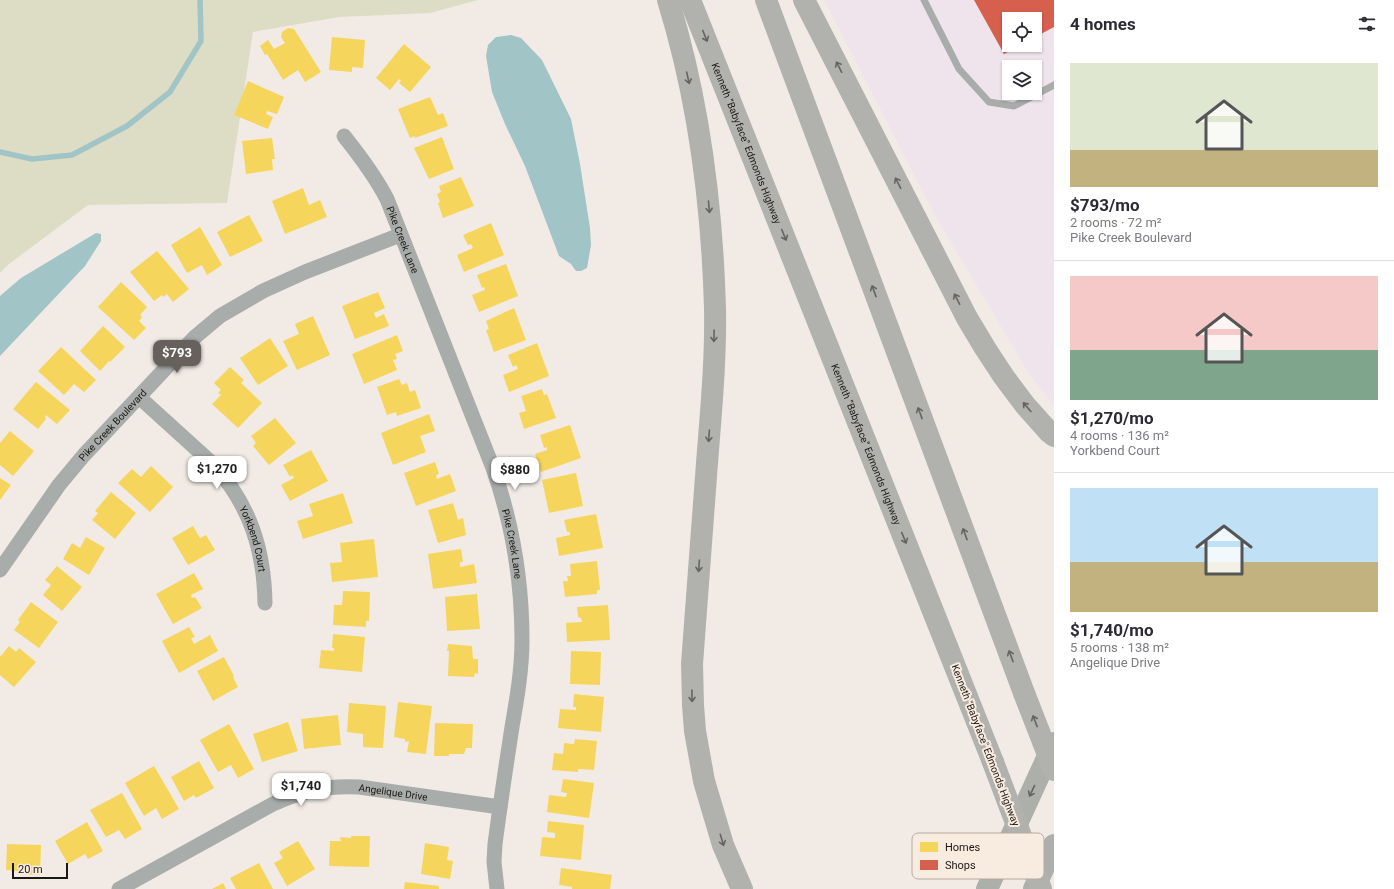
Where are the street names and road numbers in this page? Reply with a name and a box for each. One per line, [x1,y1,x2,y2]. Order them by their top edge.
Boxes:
street label: Kenneth "Babyface" Edmonds Highway [709,61,783,226]
street label: Pike Creek Lane [384,205,421,275]
street label: Kenneth "Babyface" Edmonds Highway [829,362,903,527]
street label: Pike Creek Boulevard [77,387,149,463]
street label: Yorkbend Court [237,504,268,573]
street label: Pike Creek Lane [500,508,524,580]
street label: Kenneth "Babyface" Edmonds Highway [950,663,1022,828]
street label: Angelique Drive [358,782,428,803]

